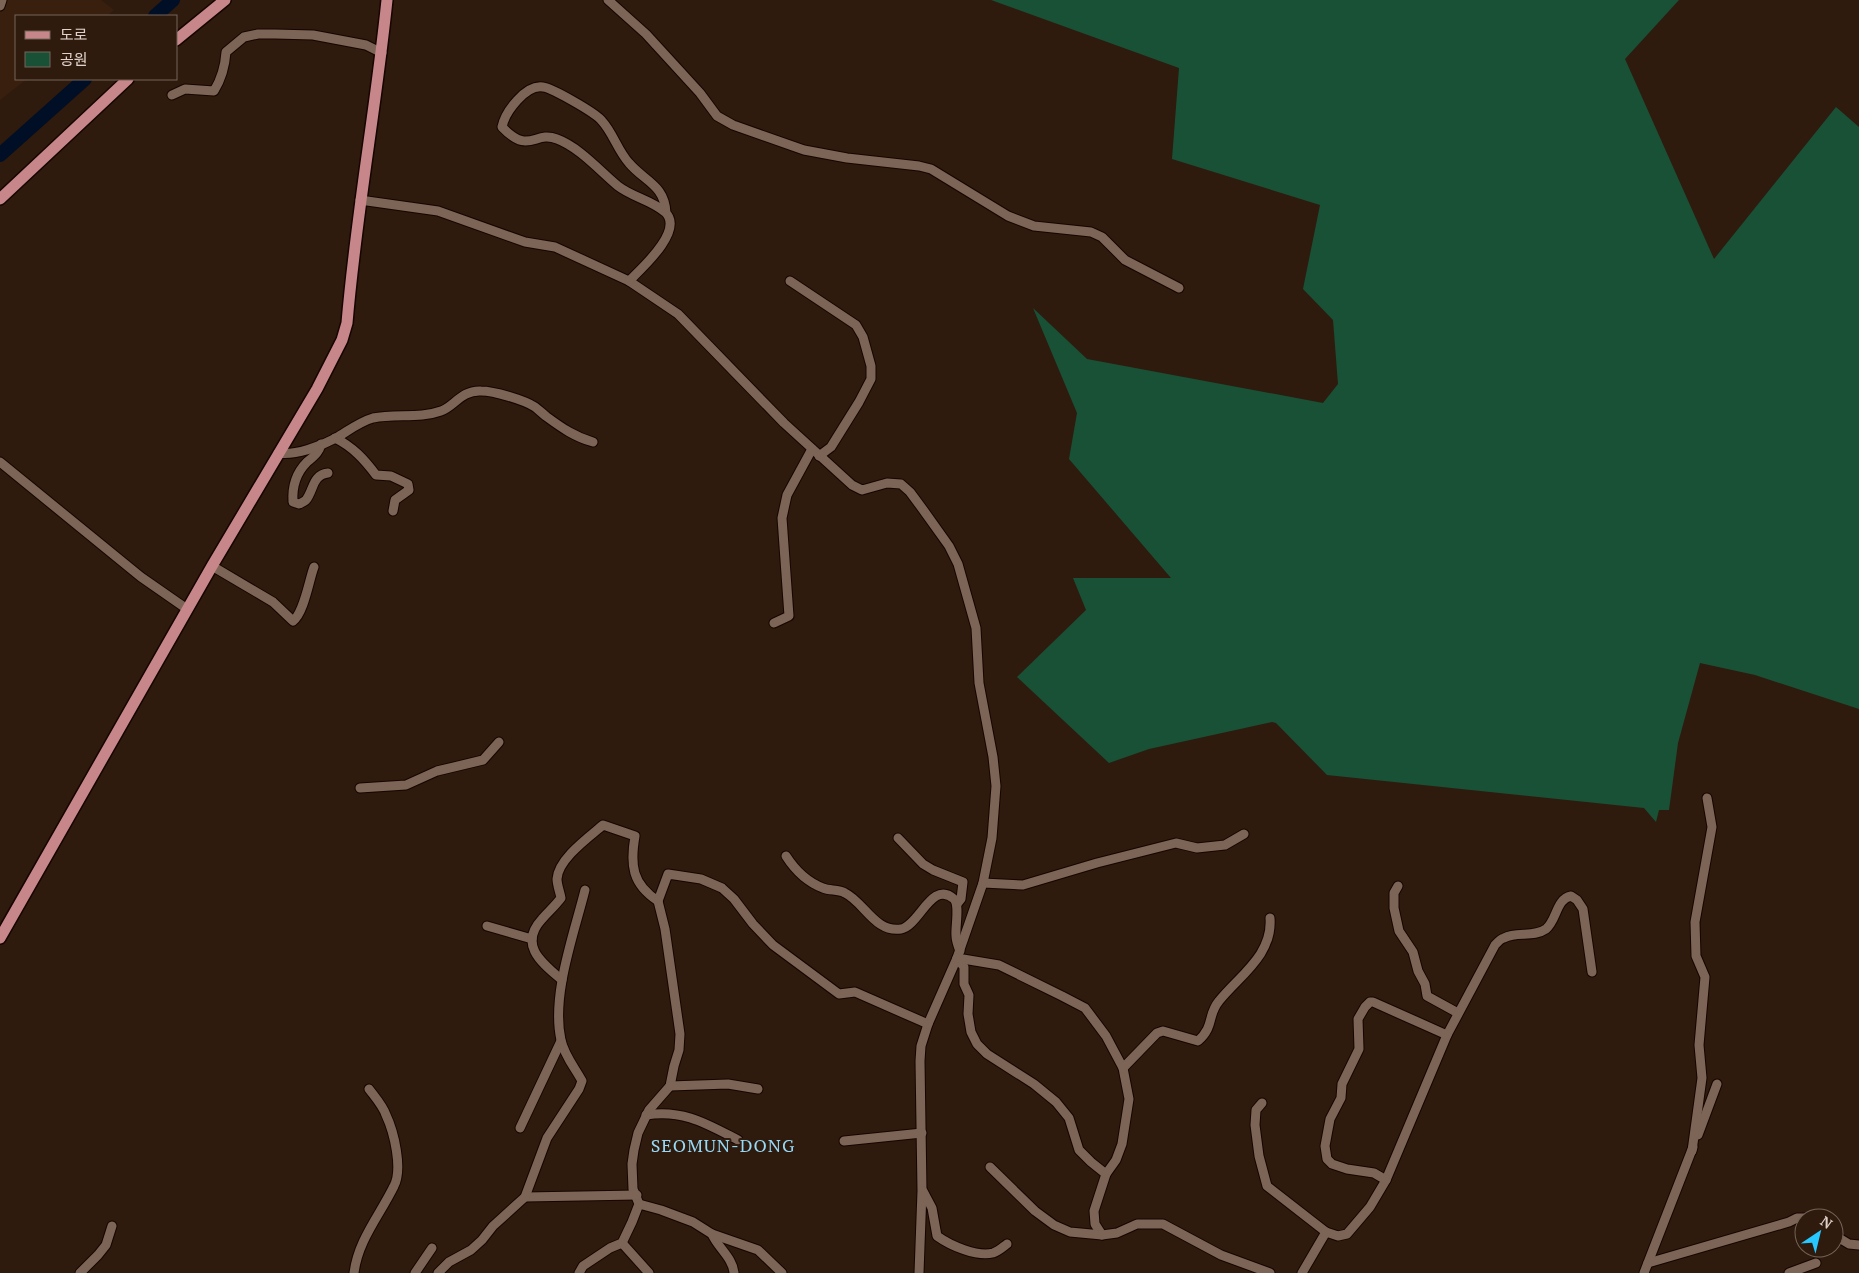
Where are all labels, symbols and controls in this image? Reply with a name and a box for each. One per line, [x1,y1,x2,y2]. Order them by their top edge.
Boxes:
legend [15,15,178,80]
text: 도로 [60,24,88,44]
text: 공원 [60,49,88,69]
district label: SEOMUN-DONG [651,1133,795,1157]
north arrow [1794,1208,1844,1258]
text: N [1817,1211,1837,1233]

